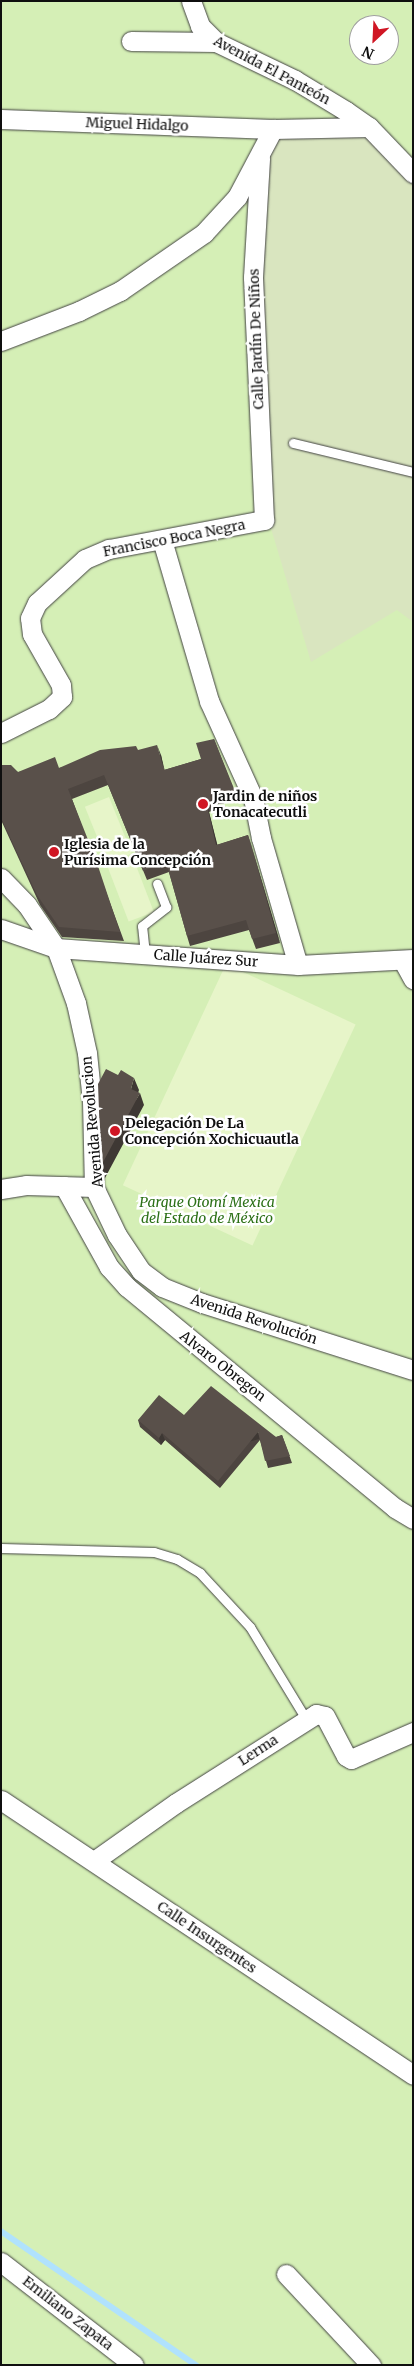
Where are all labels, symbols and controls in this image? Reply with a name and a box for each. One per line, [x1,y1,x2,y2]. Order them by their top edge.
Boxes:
north arrow [349,15,399,65]
street label: Avenida El Panteón [211,32,333,108]
text: N [359,42,377,63]
street label: Miguel Hidalgo [85,114,189,134]
street label: Calle Jardín De Niños [245,268,267,410]
street label: Francisco Boca Negra [101,516,247,560]
place label: Jardin de niños Tonacatecutli [213,788,317,820]
marker: Jardin de niños Tonacatecutli [197,798,209,810]
place label: Iglesia de la Purísima Concepción [64,836,211,869]
marker: Iglesia de la Purísima Concepción [48,846,60,858]
street label: Calle Juárez Sur [153,946,259,970]
street label: Avenida Revolucion [78,1056,106,1188]
place label: Delegación De La Concepción Xochicuautla [125,1115,299,1148]
marker: Delegación De La Concepción Xochicuautla [109,1125,121,1137]
park label: Parque Otomí Mexica del Estado de México [139,1194,275,1226]
street label: Avenida Revolución [189,1291,319,1347]
street label: Alvaro Obregon [177,1327,269,1405]
street label: Lerma [235,1731,281,1769]
street label: Calle Insurgentes [154,1898,260,1976]
street label: Emiliano Zapata [19,2272,117,2354]

